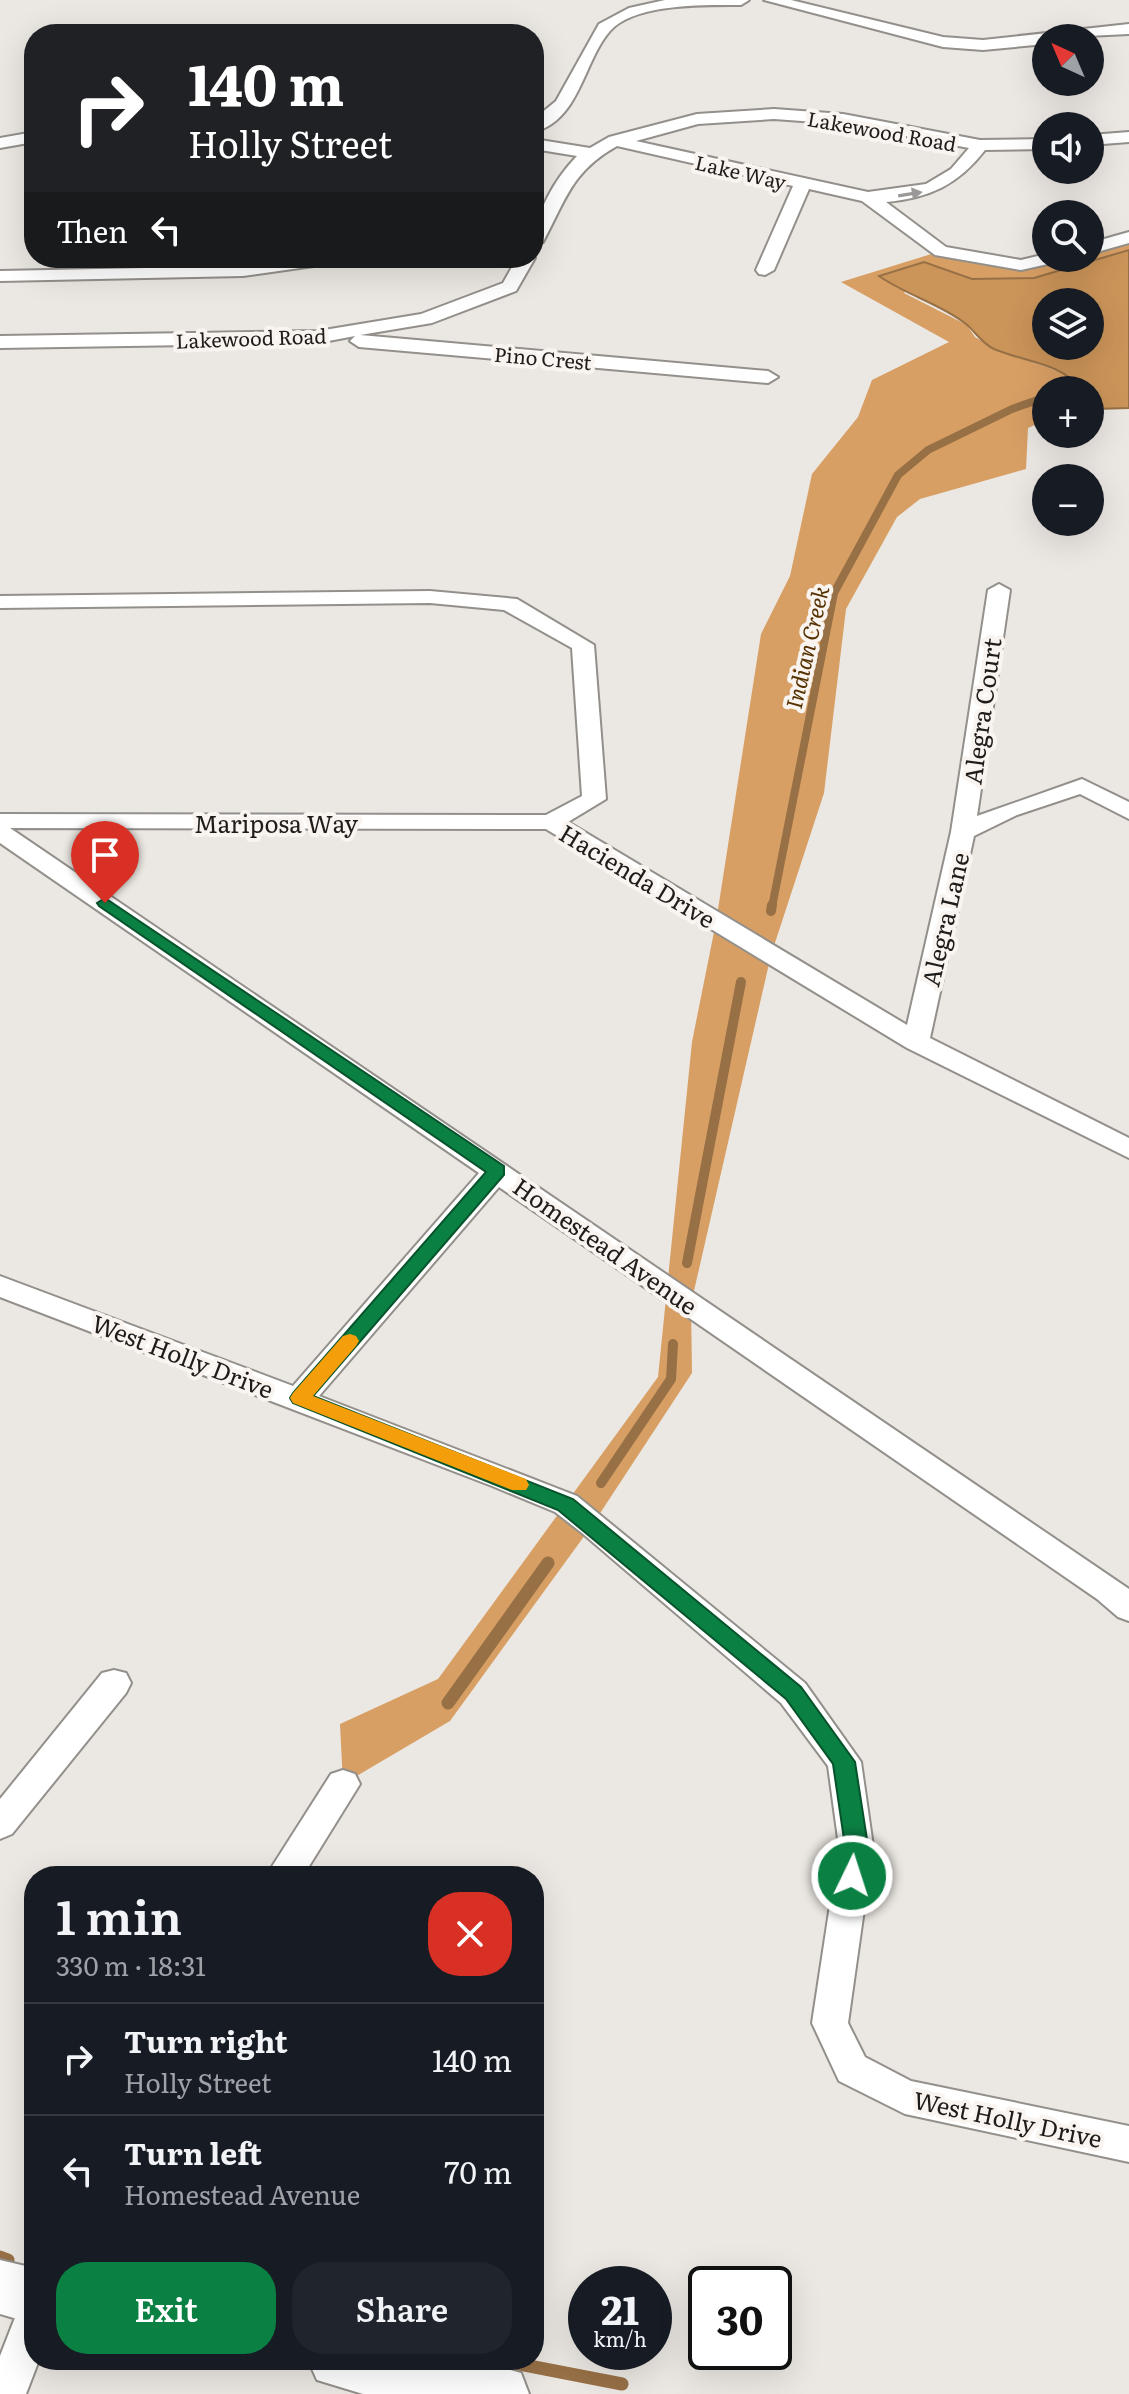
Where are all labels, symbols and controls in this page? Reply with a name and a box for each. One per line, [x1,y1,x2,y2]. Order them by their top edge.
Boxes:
north arrow [1032,24,1104,96]
map controls [1032,24,1104,536]
text: 140 m [188,40,344,123]
icon: right [56,56,160,160]
street label: Lakewood Road [805,102,959,158]
button: sound [1032,112,1104,184]
text: Holly Street [188,116,392,169]
street label: Lake Way [693,146,790,196]
one-way arrow [898,187,923,200]
button: search [1032,200,1104,272]
text: Then [56,208,128,252]
icon: left [144,208,188,252]
button: layers [1032,288,1104,360]
street label: Lakewood Road [175,319,327,355]
street label: Pino Crest [493,338,593,376]
button: + [1032,376,1104,448]
button: − [1032,464,1104,536]
water label: Indian Creek [776,582,836,712]
street label: Alegra Court [953,635,1009,786]
street label: Mariposa Way [194,805,358,840]
street label: Hacienda Drive [553,815,723,935]
pin [71,821,139,903]
icon: arrive [83,833,127,877]
street label: Alegra Lane [912,849,976,989]
street label: Homestead Avenue [507,1168,705,1322]
street label: West Holly Drive [87,1304,279,1406]
position arrow [810,1834,894,1918]
text: 1 min [56,1879,182,1950]
button: close [428,1892,512,1976]
text: 330 m · 18:31 [56,1945,206,1984]
text: Turn right [124,2018,288,2062]
icon: right [56,2037,100,2081]
text: 140 m [432,2037,512,2081]
text: Holly Street [124,2062,272,2101]
street label: West Holly Drive [911,2081,1105,2155]
text: Turn left [124,2130,262,2174]
icon: left [56,2149,100,2193]
text: 70 m [444,2149,512,2193]
text: Homestead Avenue [124,2174,360,2213]
button: Exit [56,2262,276,2354]
button: Share [292,2262,512,2354]
speed limit sign: 30 [688,2266,792,2370]
text: 21 [601,2278,639,2337]
text: km/h [593,2323,647,2353]

